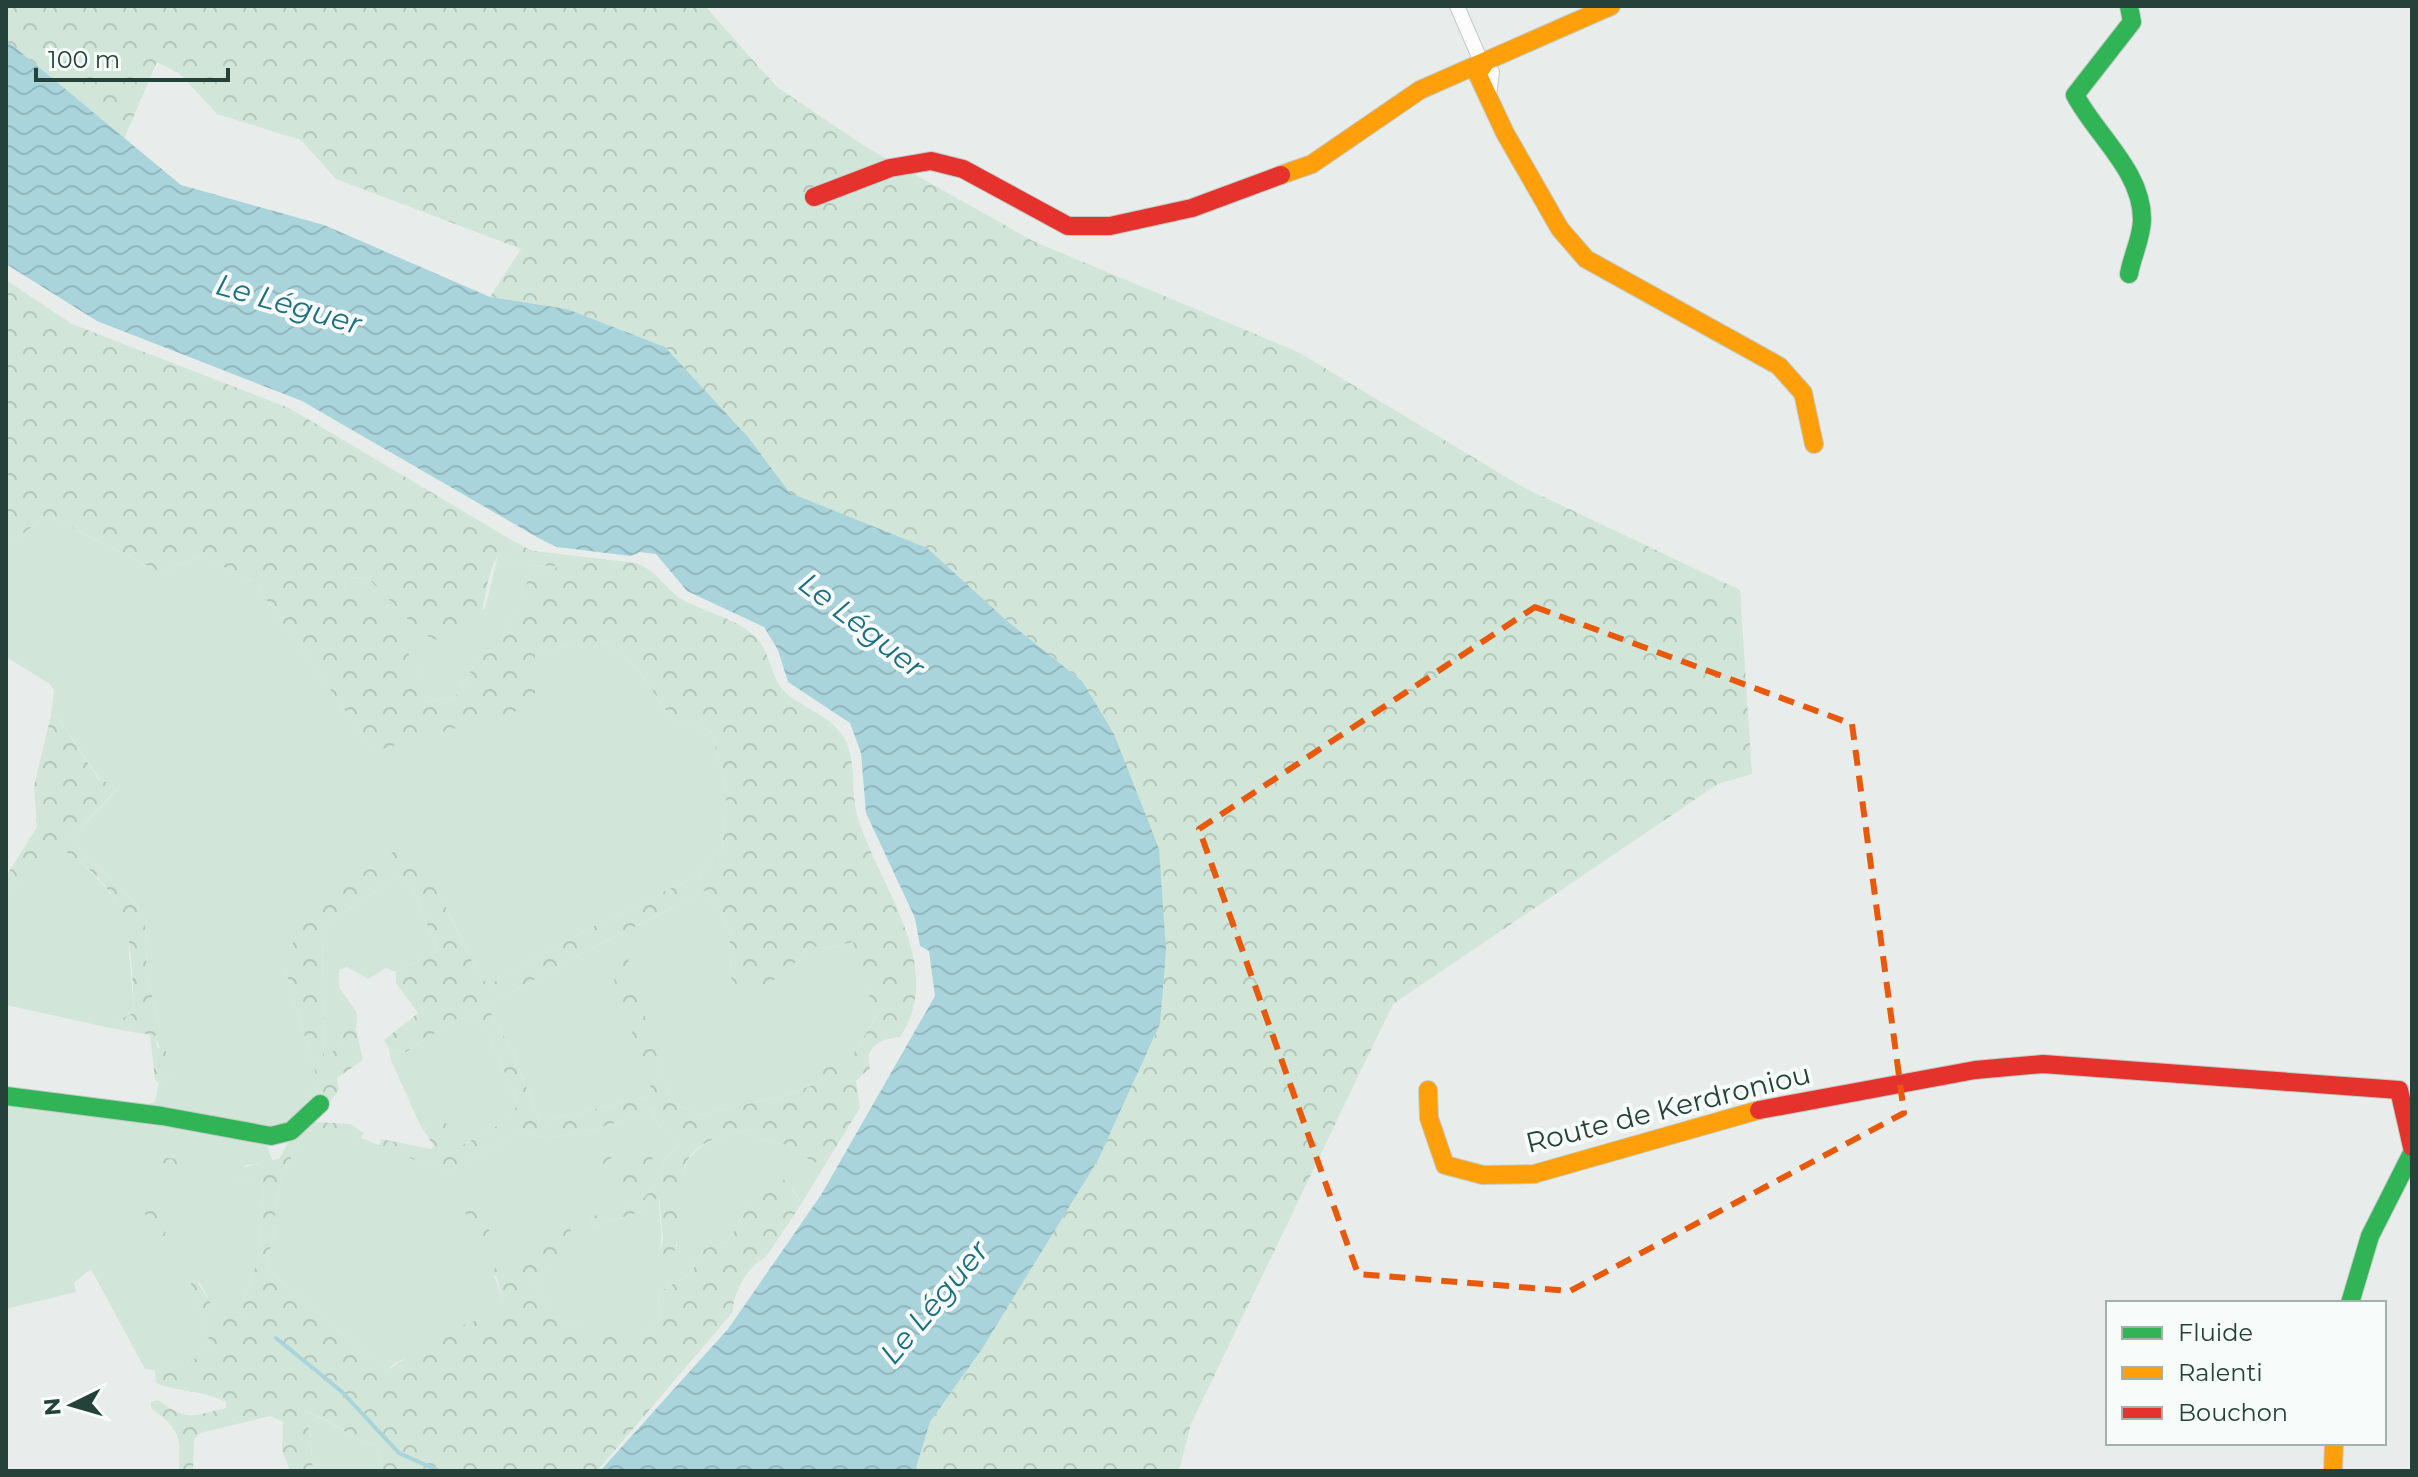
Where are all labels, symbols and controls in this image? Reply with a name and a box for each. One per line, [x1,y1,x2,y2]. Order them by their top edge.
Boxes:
scale bar [36,32,228,82]
text: 100 m [48,45,120,74]
water label: Le Léguer [212,266,367,343]
water label: Le Léguer [792,564,933,686]
street label: Route de Kerdroniou [1522,1056,1814,1160]
water label: Le Léguer [872,1232,997,1371]
legend [2106,1301,2386,1445]
text: Fluide [2178,1318,2253,1347]
text: Ralenti [2178,1358,2263,1387]
north arrow [32,1365,112,1445]
text: N [38,1397,67,1417]
text: Bouchon [2178,1398,2288,1427]

